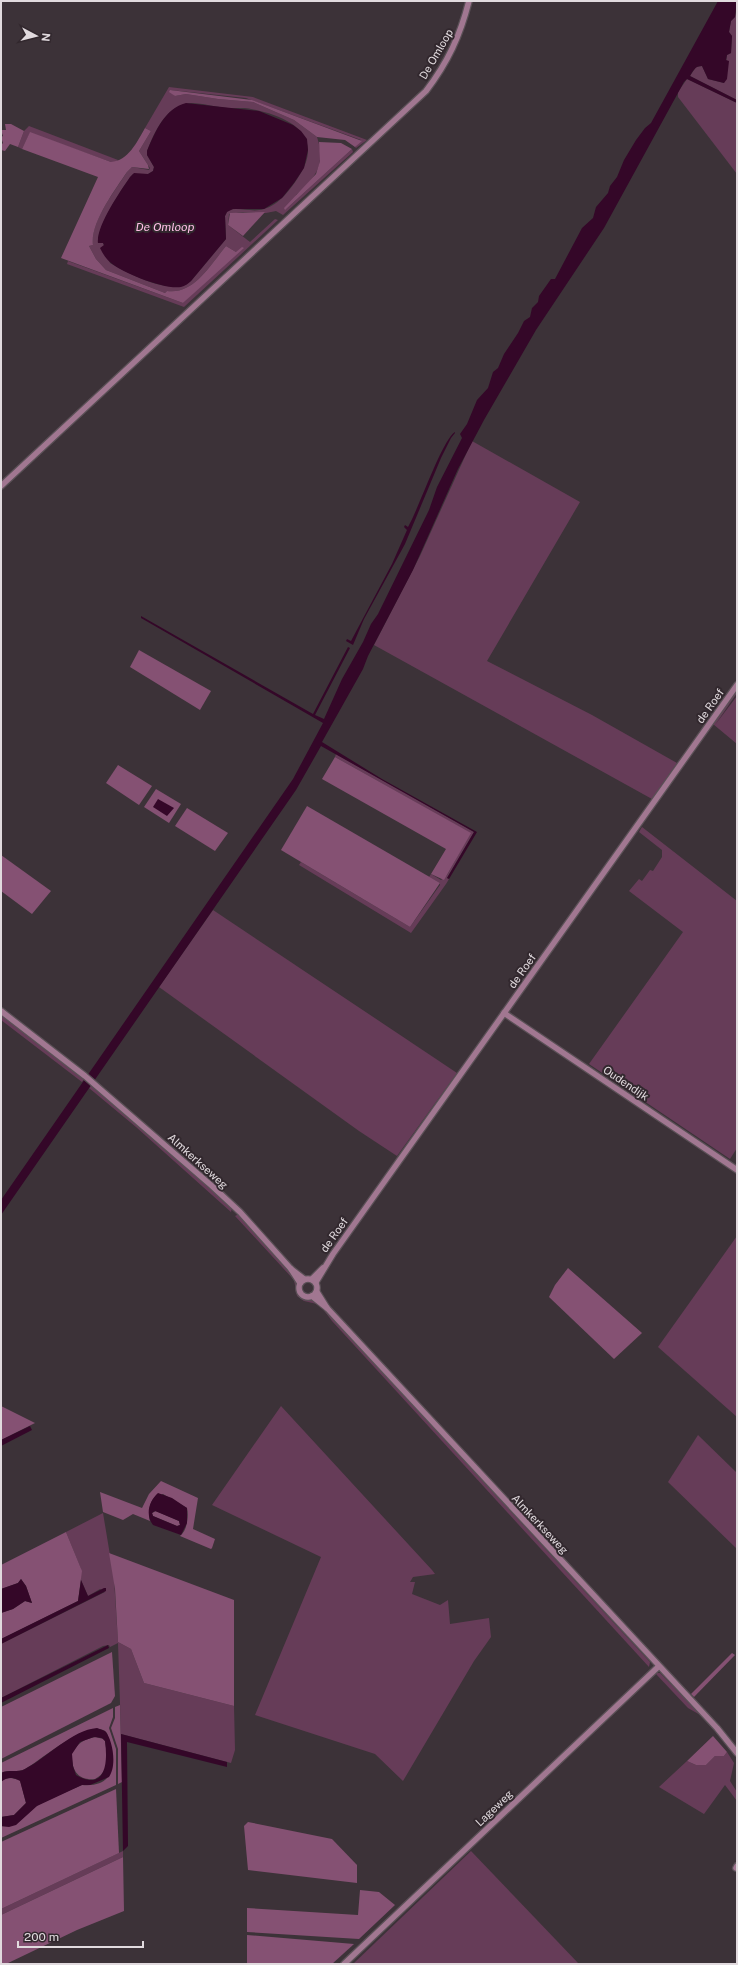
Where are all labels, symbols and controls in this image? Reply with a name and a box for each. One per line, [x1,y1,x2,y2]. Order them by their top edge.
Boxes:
north arrow [16,16,56,56]
street label: De Omloop [417,26,455,81]
text: N [39,32,52,42]
water label: De Omloop [136,220,195,234]
street label: de Roef [694,686,727,726]
street label: de Roef [506,951,539,991]
street label: Oudendijk [601,1063,651,1103]
street label: Almkerkseweg [166,1131,230,1191]
street label: de Roef [318,1215,351,1255]
street label: Almkerkseweg [510,1492,571,1556]
street label: Lageweg [473,1787,515,1828]
scale bar [18,1923,143,1949]
text: 200 m [24,1930,59,1944]

